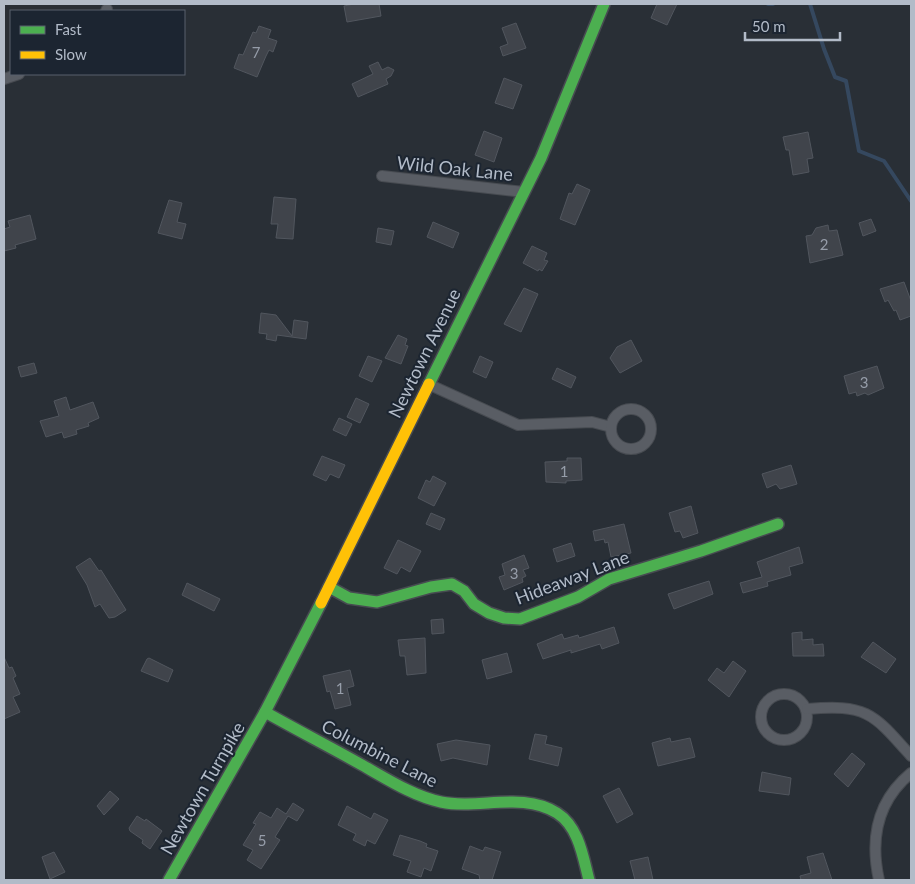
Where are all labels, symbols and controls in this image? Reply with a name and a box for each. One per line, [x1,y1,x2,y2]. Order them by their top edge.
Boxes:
legend [10,10,185,75]
scale bar [745,10,840,42]
text: 50 m [752,17,786,35]
text: Fast [55,20,82,38]
house number: 7 [252,43,261,61]
text: Slow [55,45,87,63]
street label: Wild Oak Lane [396,151,514,185]
house number: 2 [820,235,828,253]
street label: Newtown Avenue [383,285,465,421]
house number: 3 [860,373,868,391]
house number: 1 [560,462,568,480]
street label: Hideaway Lane [512,545,632,609]
house number: 3 [510,564,518,582]
house number: 1 [336,679,344,697]
street label: Columbine Lane [318,714,442,792]
street label: Newtown Turnpike [155,718,249,858]
house number: 5 [258,831,266,849]

